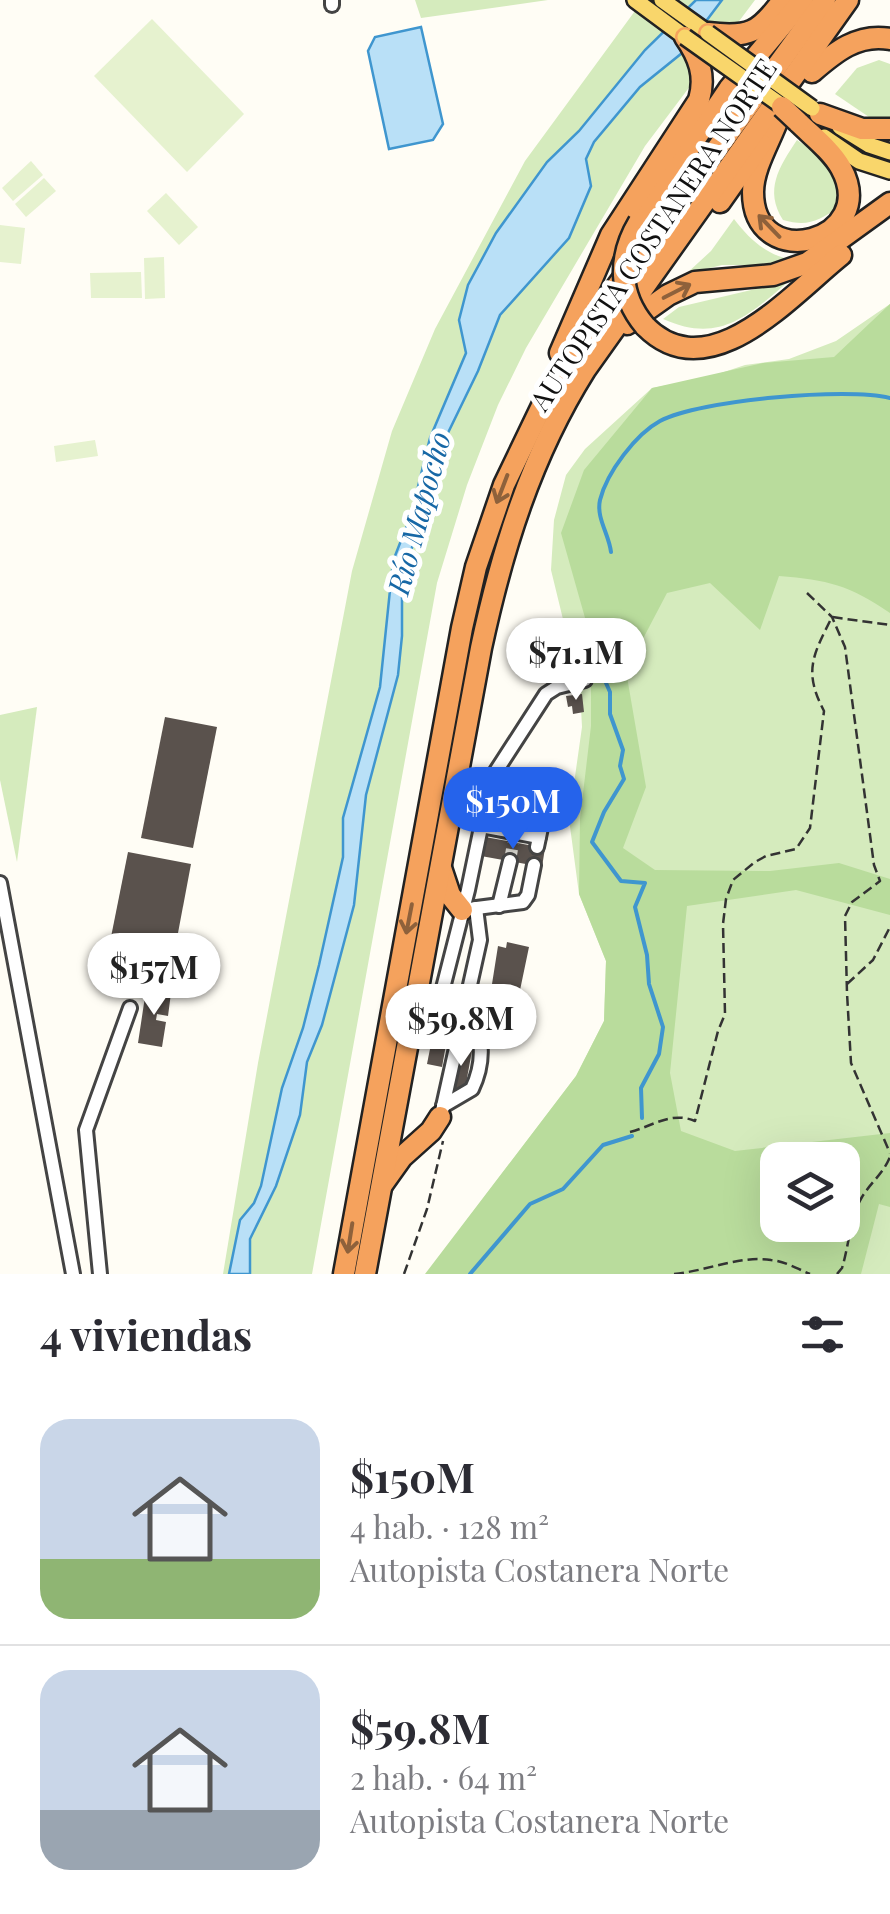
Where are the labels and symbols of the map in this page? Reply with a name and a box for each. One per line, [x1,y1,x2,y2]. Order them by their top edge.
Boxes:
street label: AUTOPISTA COSTANERA NORTE [520,51,784,418]
one-way arrow [757,214,781,238]
one-way arrow [662,281,692,300]
water label: Río Mapocho [377,427,459,600]
one-way arrow [492,473,510,504]
pin: $71.1M [495,618,657,703]
pin: $150M [443,767,583,852]
one-way arrow [398,902,417,934]
pin: $157M [84,933,224,1018]
pin: $59.8M [380,984,542,1069]
one-way arrow [340,1222,358,1254]

